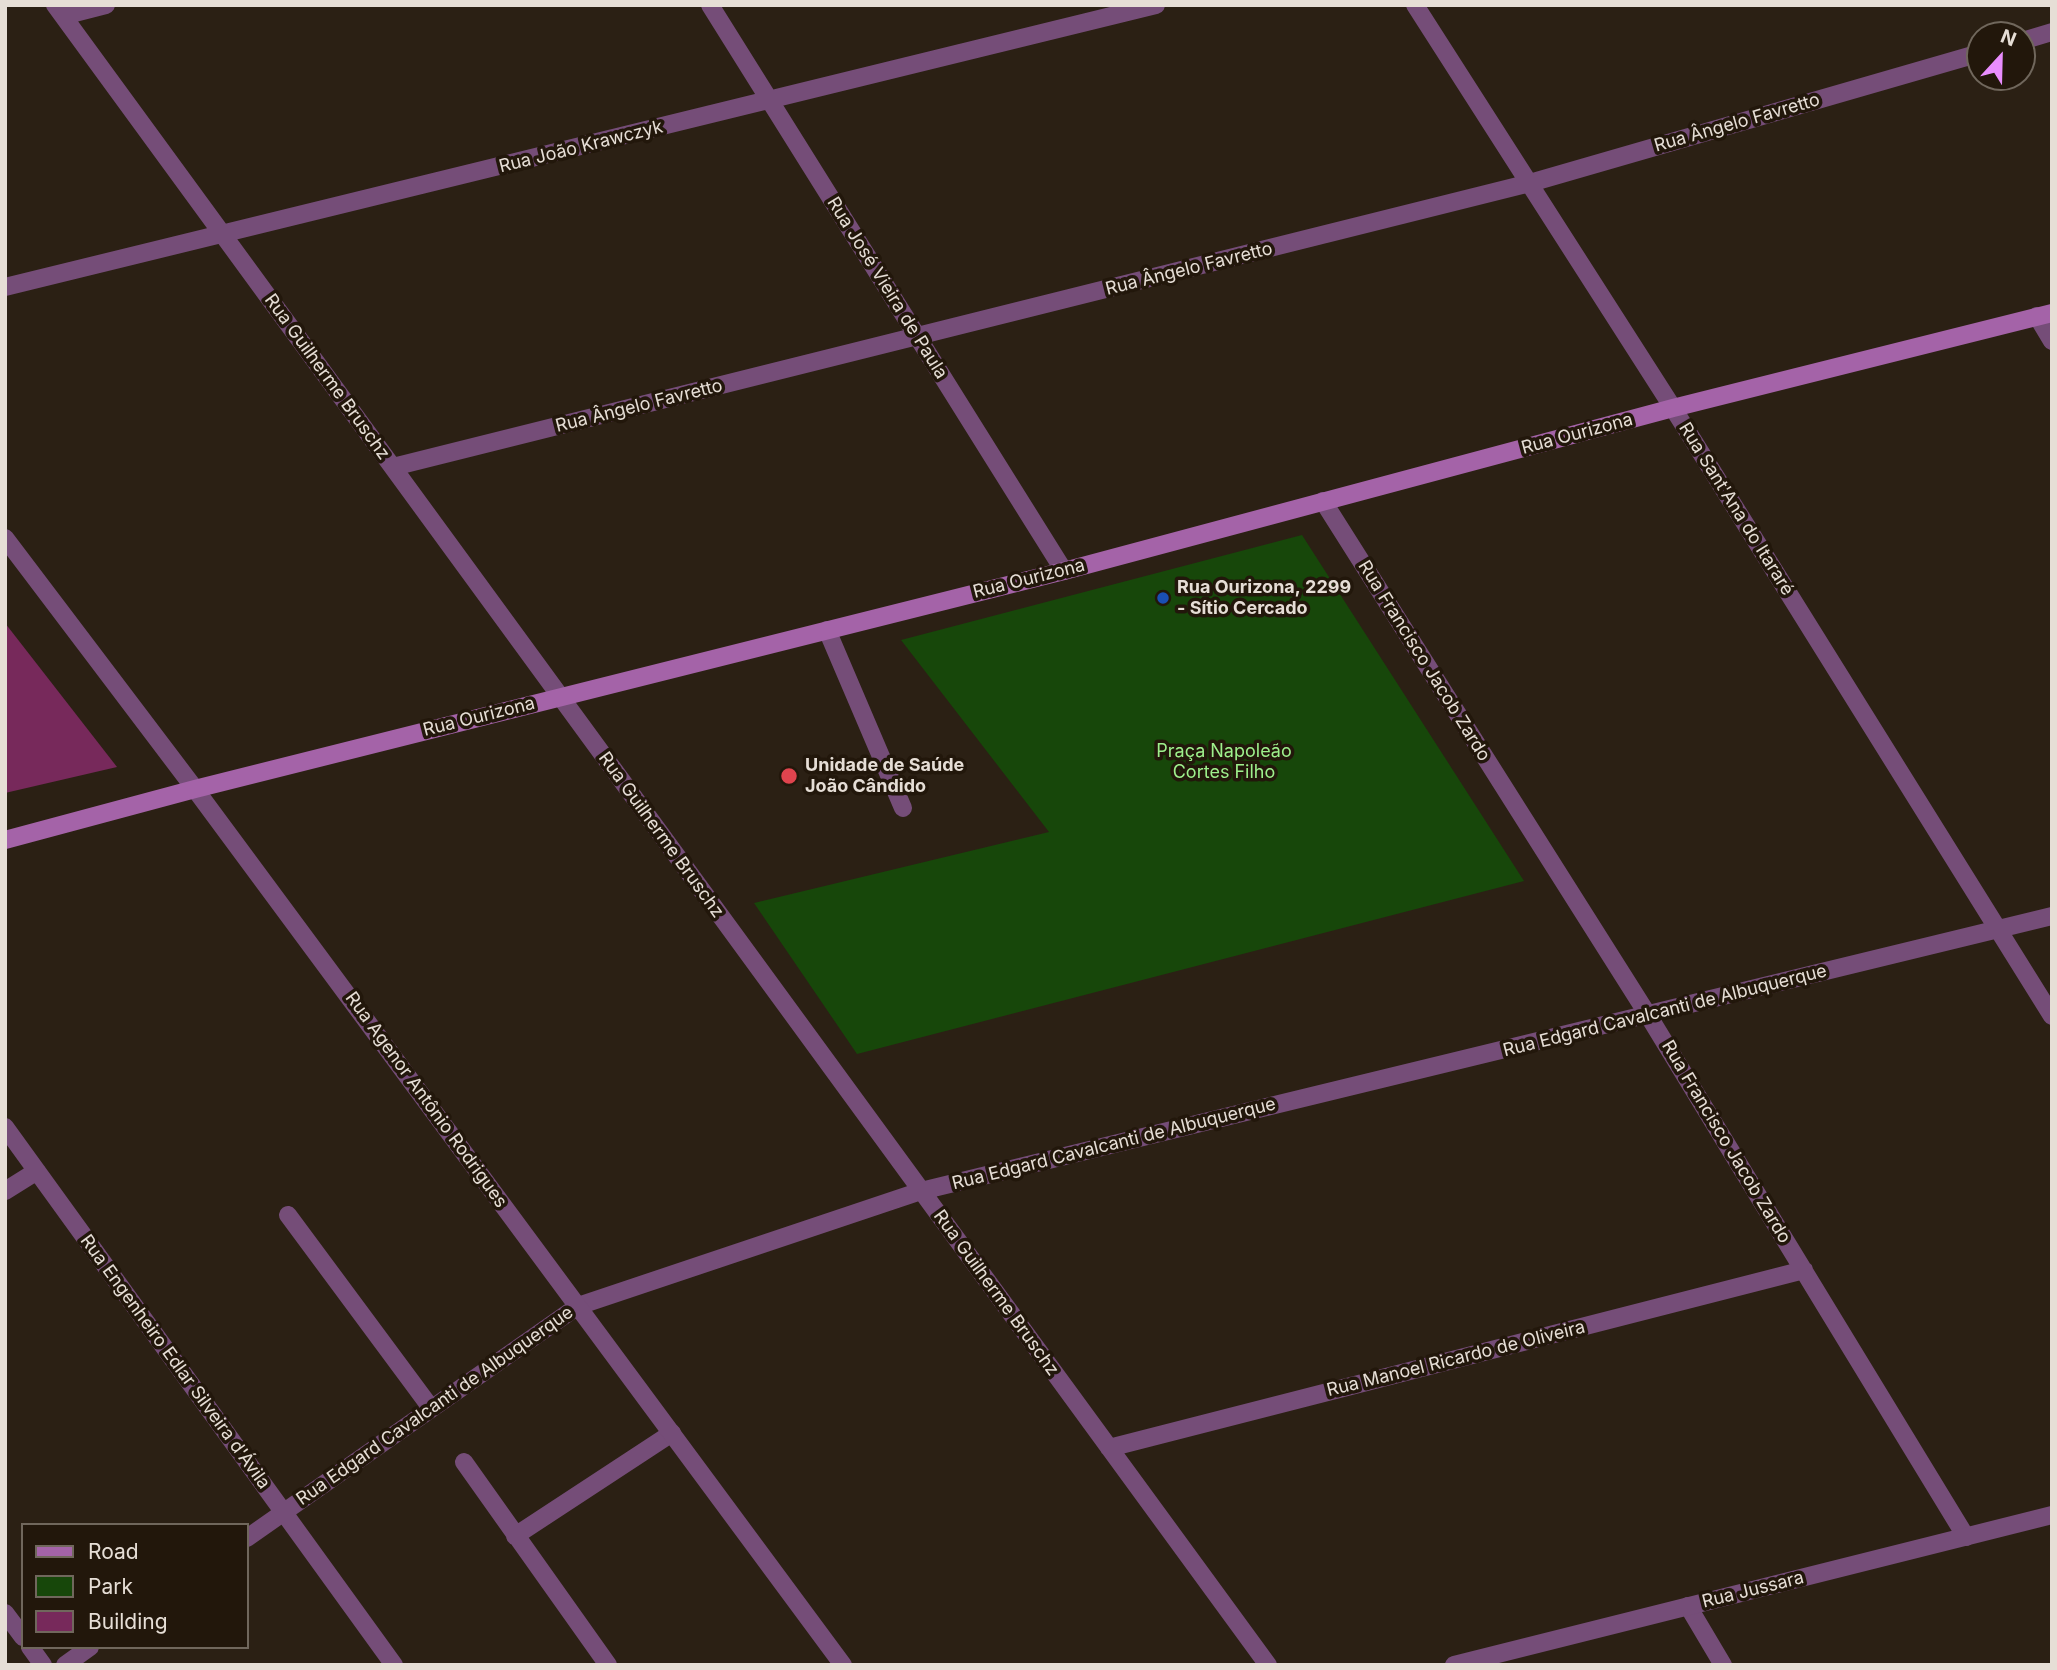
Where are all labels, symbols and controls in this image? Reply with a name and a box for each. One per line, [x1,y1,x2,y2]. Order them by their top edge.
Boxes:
north arrow [1966,21,2036,91]
text: N [1997,25,2019,51]
street label: Rua Ângelo Favretto [1652,89,1822,157]
street label: Rua João Krawczyk [497,116,665,178]
street label: Rua José Vieira de Paula [822,193,952,383]
street label: Rua Ângelo Favretto [1103,238,1275,300]
street label: Rua Guilherme Bruschz [260,290,394,464]
street label: Rua Ângelo Favretto [553,375,725,437]
street label: Rua Ourizona [1519,409,1635,459]
street label: Rua Sant'Ana do Itararé [1674,419,1798,599]
street label: Rua Ourizona [971,555,1087,603]
street label: Rua Francisco Jacob Zardo [1353,557,1495,765]
place label: Rua Ourizona, 2299 - Sítio Cercado [1177,577,1351,620]
marker: Rua Ourizona, 2299 - Sítio Cercado [1155,590,1171,606]
street label: Rua Ourizona [421,693,537,741]
park label: Praça Napoleão Cortes Filho [1156,741,1292,784]
street label: Rua Guilherme Bruschz [594,748,728,922]
place label: Unidade de Saúde João Cândido [805,755,964,798]
marker: Unidade de Saúde João Cândido [779,766,799,786]
street label: Rua Edgard Cavalcanti de Albuquerque [1501,960,1829,1062]
street label: Rua Agenor Antônio Rodrigues [340,988,512,1212]
street label: Rua Francisco Jacob Zardo [1657,1037,1795,1247]
street label: Rua Edgard Cavalcanti de Albuquerque [950,1093,1278,1195]
street label: Rua Guilherme Bruschz [929,1206,1063,1380]
street label: Rua Engenheiro Edlar Silveira d'Ávila [75,1231,275,1493]
street label: Rua Edgard Cavalcanti de Albuquerque [293,1302,577,1510]
street label: Rua Manoel Ricardo de Oliveira [1325,1316,1587,1402]
legend [21,1523,248,1649]
text: Road [88,1539,139,1564]
street label: Rua Jussara [1700,1567,1806,1613]
text: Park [88,1574,133,1599]
text: Building [88,1609,168,1634]

